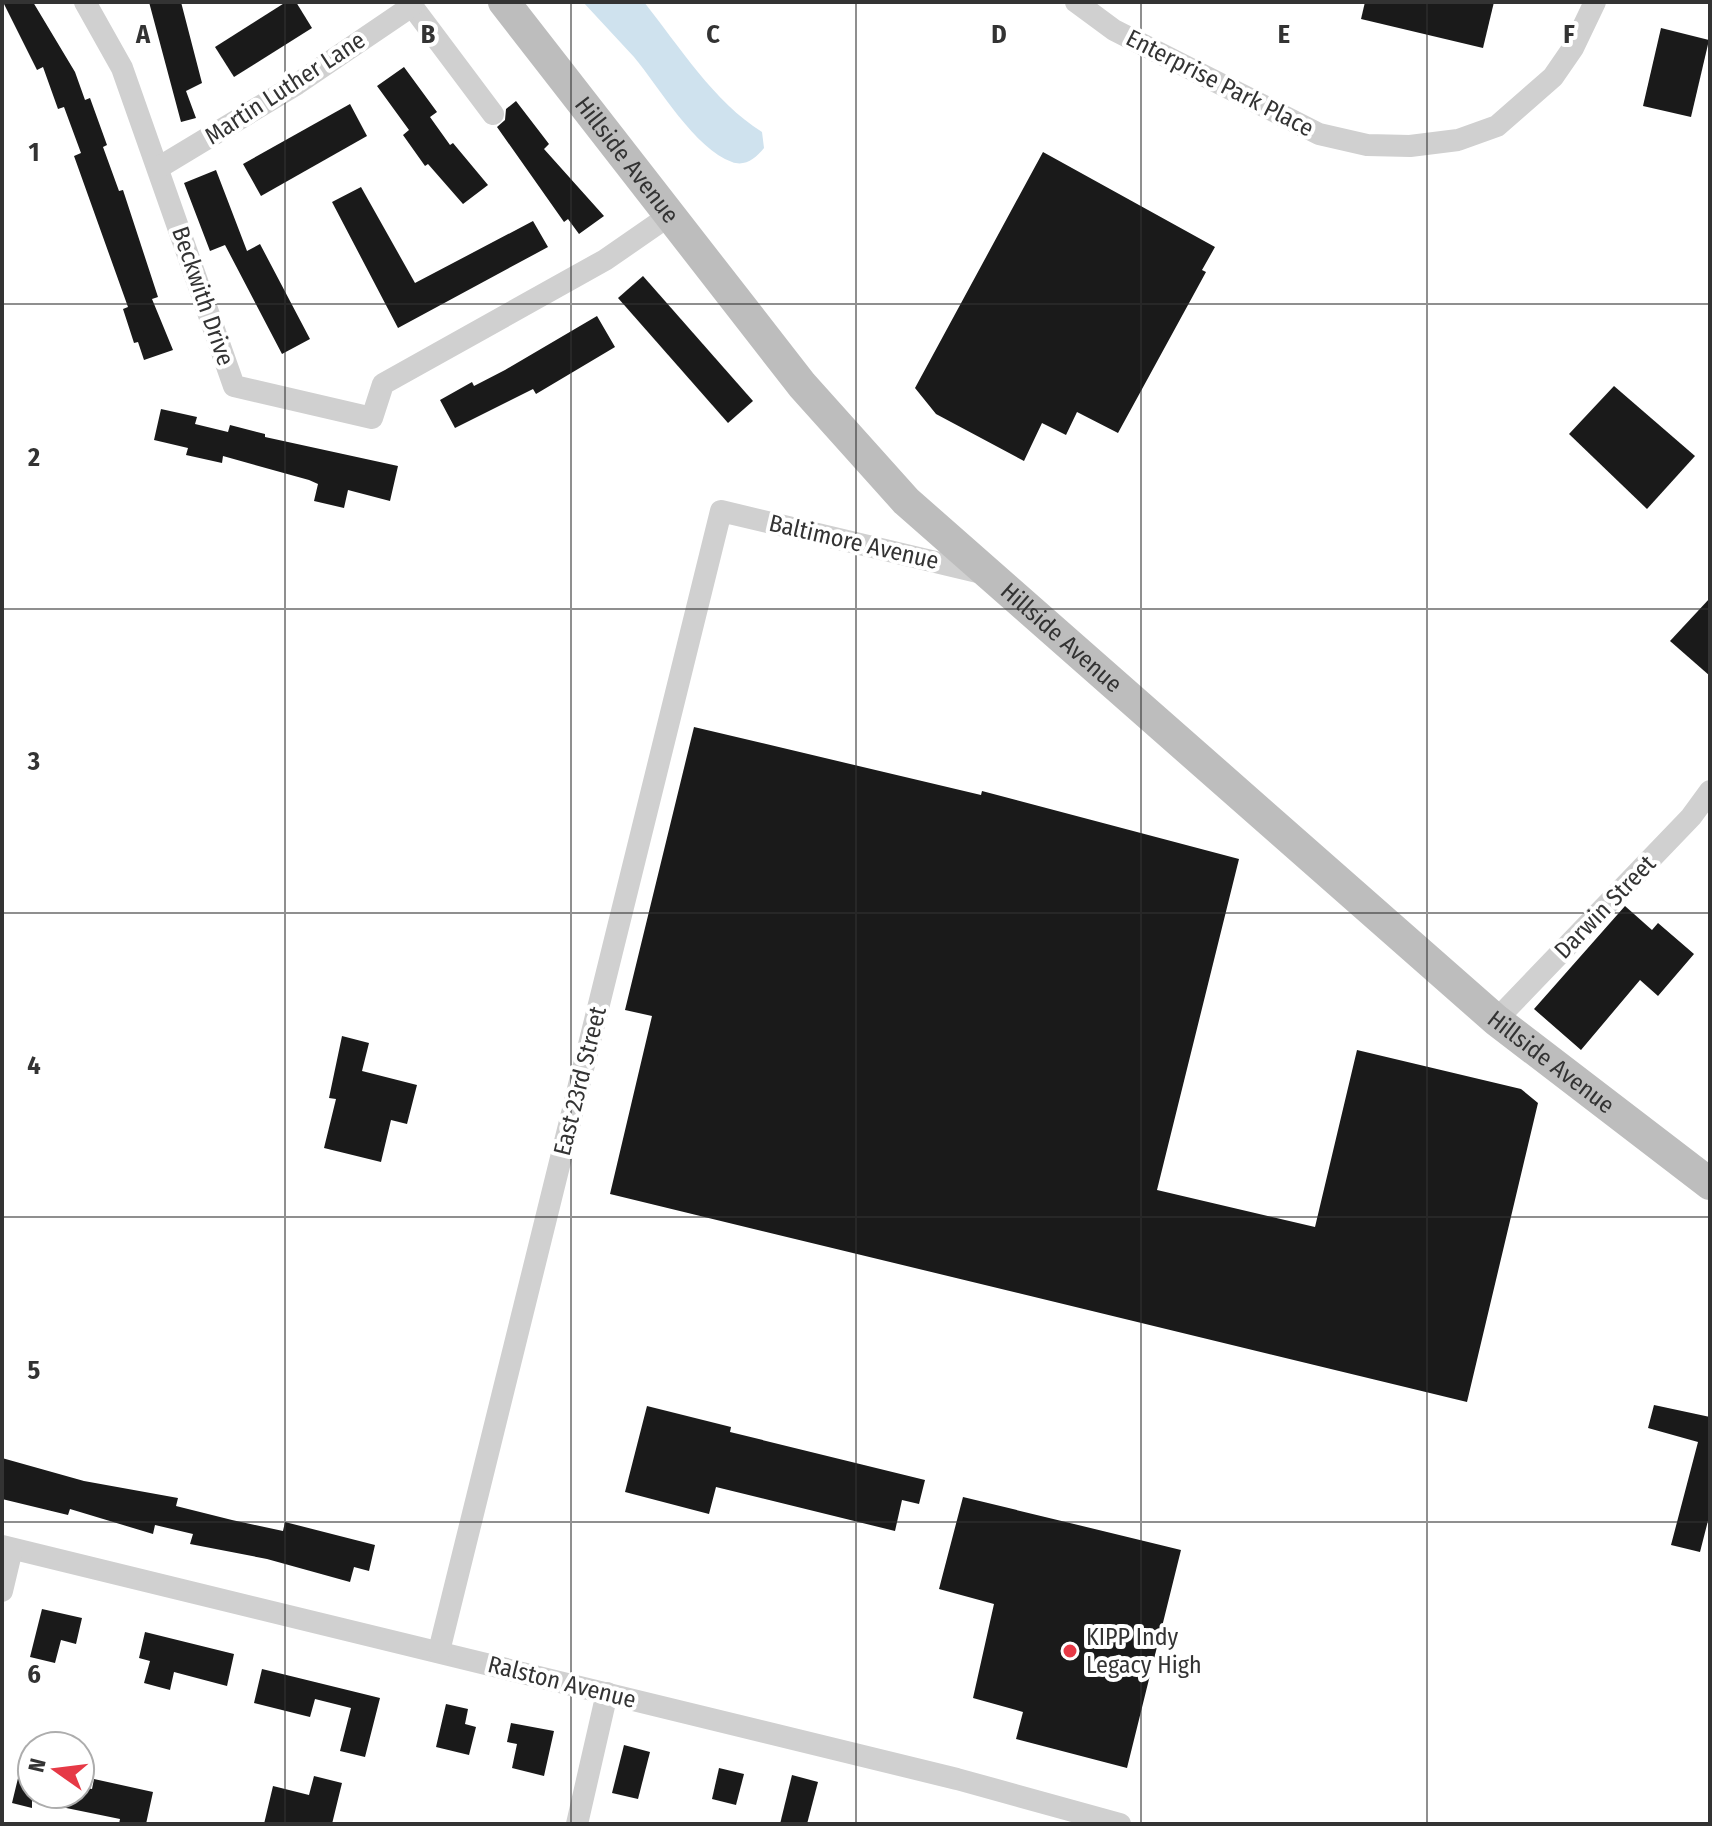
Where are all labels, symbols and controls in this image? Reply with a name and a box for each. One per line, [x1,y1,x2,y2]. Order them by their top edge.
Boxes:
text: A [135,19,151,50]
text: B [421,19,436,50]
text: C [706,19,720,50]
text: D [991,19,1007,50]
text: F [1563,19,1575,50]
street label: Enterprise Park Place [1121,23,1319,143]
street label: Martin Luther Lane [200,26,370,150]
street label: Hillside Avenue [569,91,685,228]
text: 1 [29,137,40,168]
street label: Beckwith Drive [166,223,240,369]
text: 2 [27,442,40,473]
street label: Baltimore Avenue [766,509,942,575]
street label: Hillside Avenue [995,577,1128,698]
text: 3 [27,746,40,777]
street label: Darwin Street [1549,849,1661,965]
street label: East 23rd Street [548,1003,612,1159]
street label: Hillside Avenue [1482,1005,1620,1119]
text: 4 [27,1050,41,1081]
text: 5 [28,1355,41,1386]
place label: KIPP Indy Legacy High [1086,1623,1202,1679]
marker: KIPP Indy Legacy High [1061,1642,1079,1660]
street label: Ralston Avenue [485,1650,639,1714]
text: 6 [27,1659,41,1690]
north arrow [16,1730,96,1810]
text: N [22,1756,52,1775]

